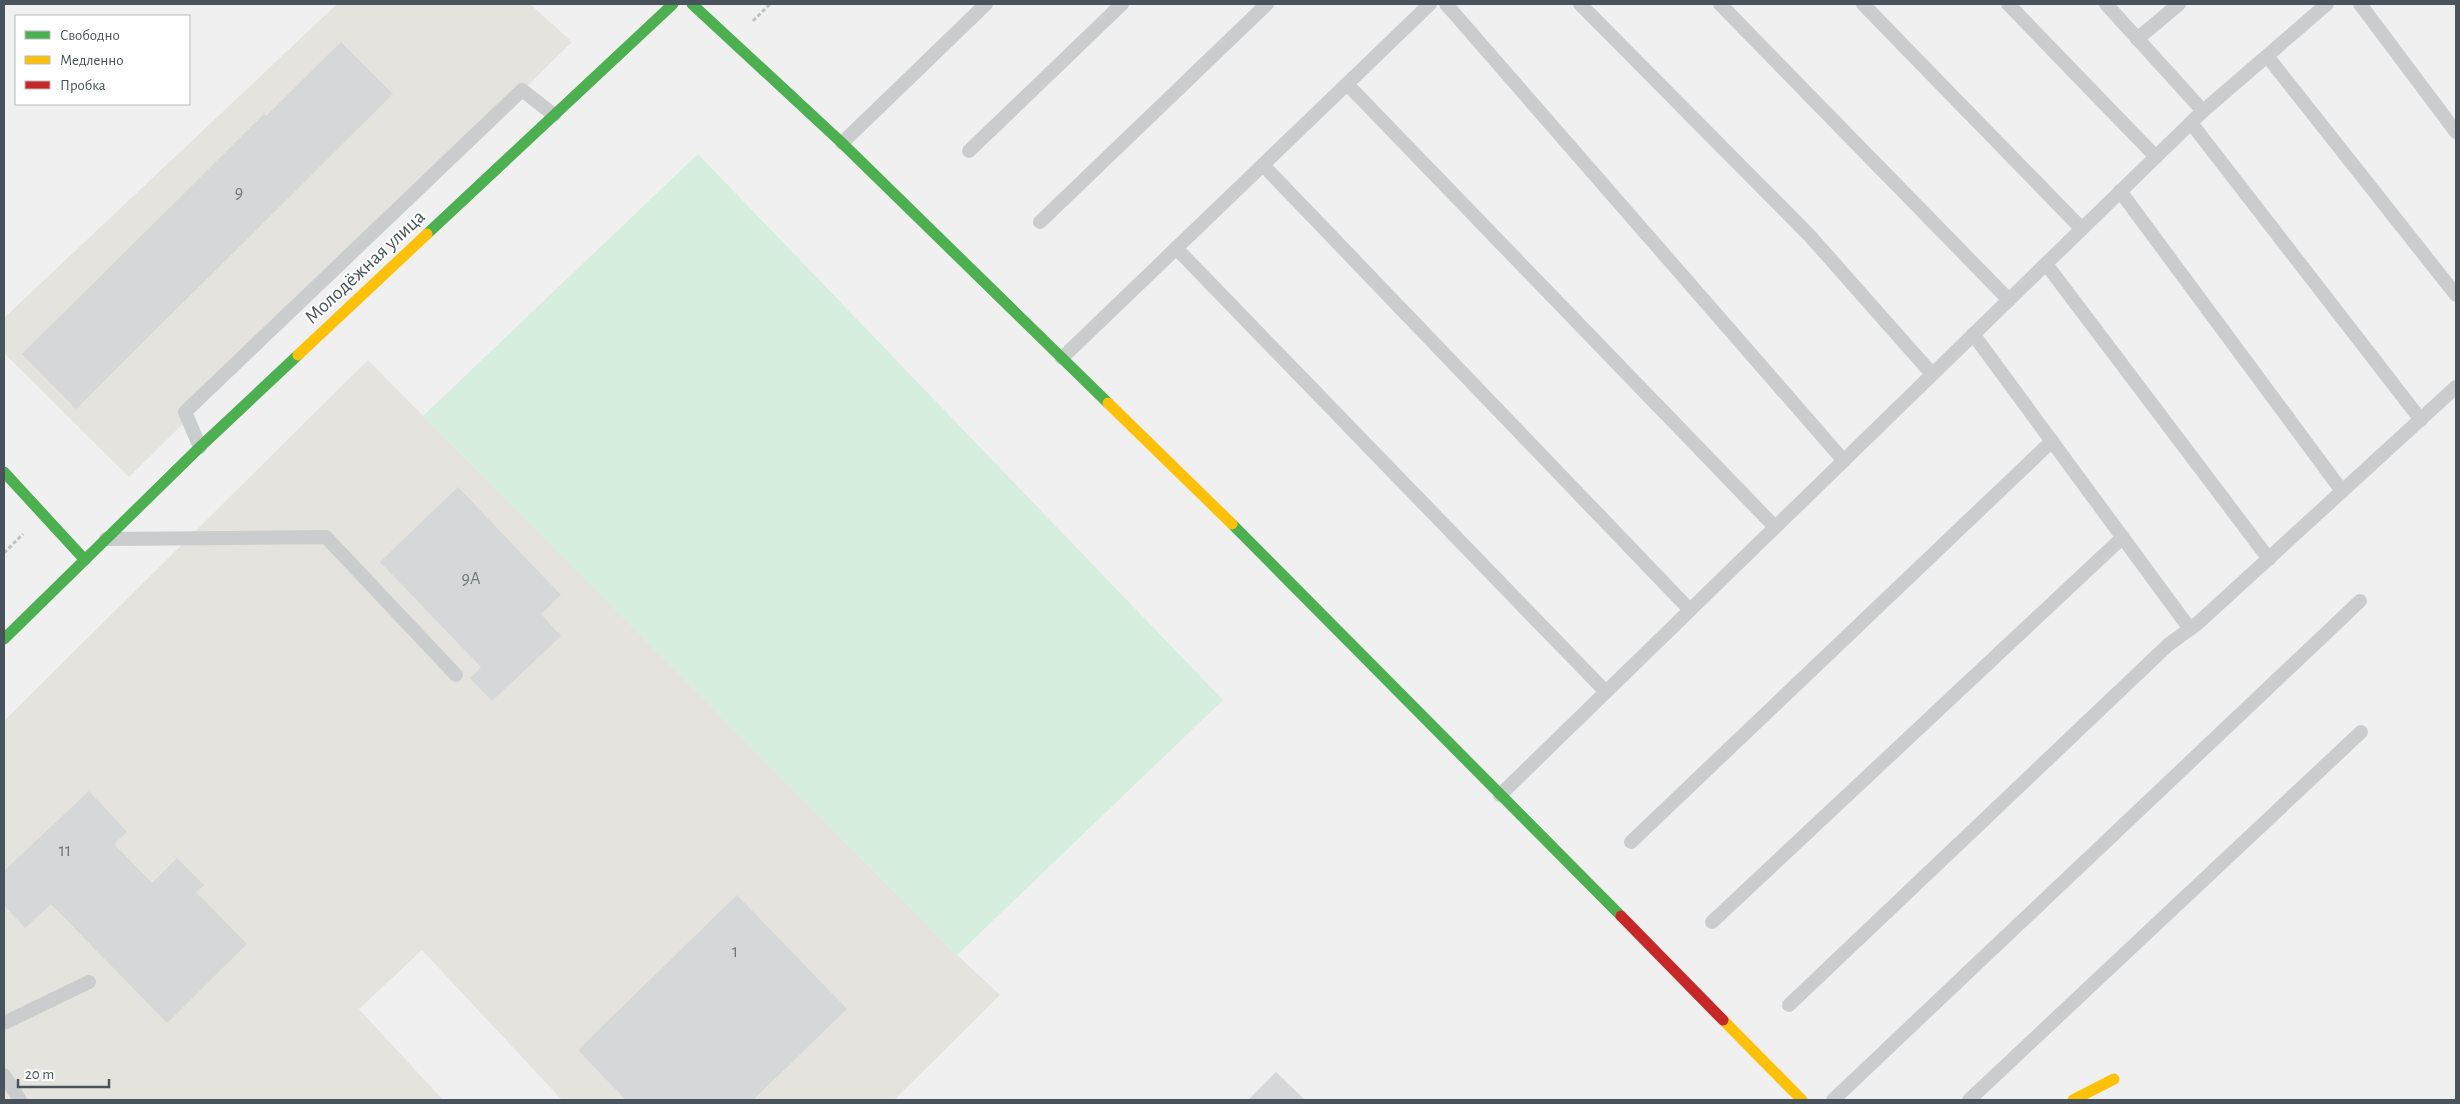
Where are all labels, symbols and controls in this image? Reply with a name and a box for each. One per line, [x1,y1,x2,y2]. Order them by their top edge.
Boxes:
legend [15,15,190,105]
text: Свободно [60,28,120,43]
text: Медленно [60,53,124,68]
text: Пробка [60,78,106,93]
house number: 9 [235,184,243,202]
street label: Молодёжная улица [301,206,429,328]
house number: 9А [461,570,481,588]
house number: 11 [59,842,71,860]
house number: 1 [732,943,738,961]
scale bar [18,1056,109,1088]
text: 20 m [25,1067,54,1082]

